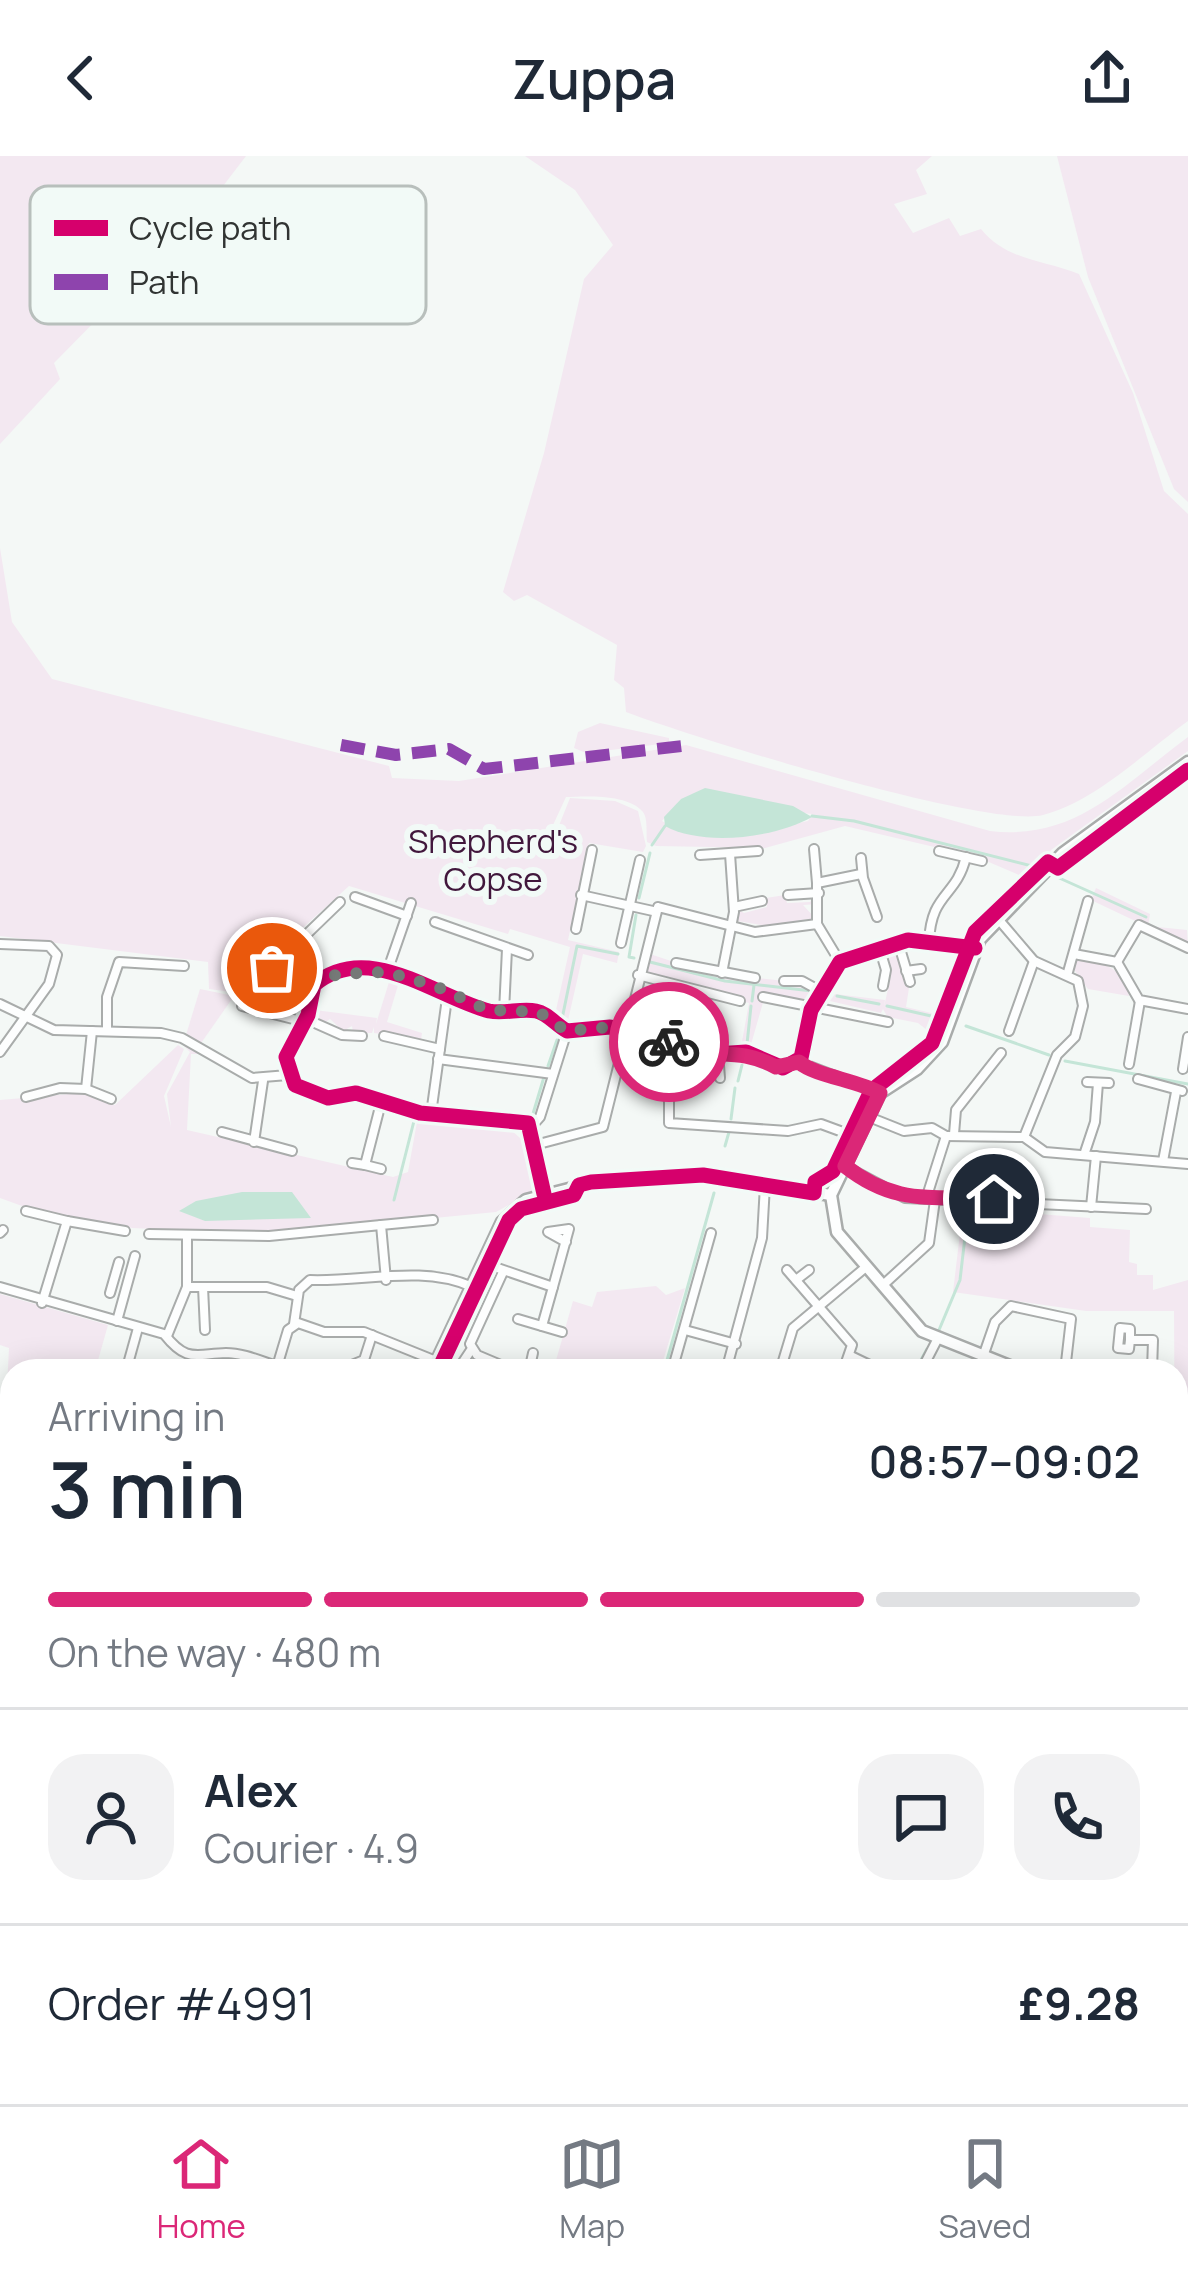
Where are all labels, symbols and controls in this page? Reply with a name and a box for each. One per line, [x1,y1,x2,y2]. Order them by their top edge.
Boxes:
text: Zuppa [512,41,676,115]
icon: back [48,45,114,111]
icon: share [1074,45,1140,111]
legend [30,186,426,324]
text: Cycle path [129,205,291,250]
text: Path [129,259,199,304]
park label: Shepherd's Copse [408,818,578,901]
pin [221,917,323,1019]
icon: bag [239,935,305,1001]
courier [609,982,729,1102]
icon: bike [636,1009,702,1075]
pin [943,1148,1045,1250]
icon: home [961,1166,1027,1232]
text: Arriving in [48,1389,225,1443]
text: 08:57–09:02 [869,1430,1140,1492]
text: 3 min [48,1435,246,1541]
text: On the way · 480 m [48,1625,381,1679]
button: person [48,1754,174,1880]
button: chat [858,1754,984,1880]
button: phone [1014,1754,1140,1880]
text: Alex [204,1759,298,1821]
text: Courier · 4.9 [204,1821,419,1875]
text: Order #4991 [48,1972,315,2034]
text: £9.28 [1019,1972,1140,2034]
tab: Home [157,2131,246,2248]
tab: Map [559,2131,625,2248]
tab: Saved [938,2131,1031,2248]

